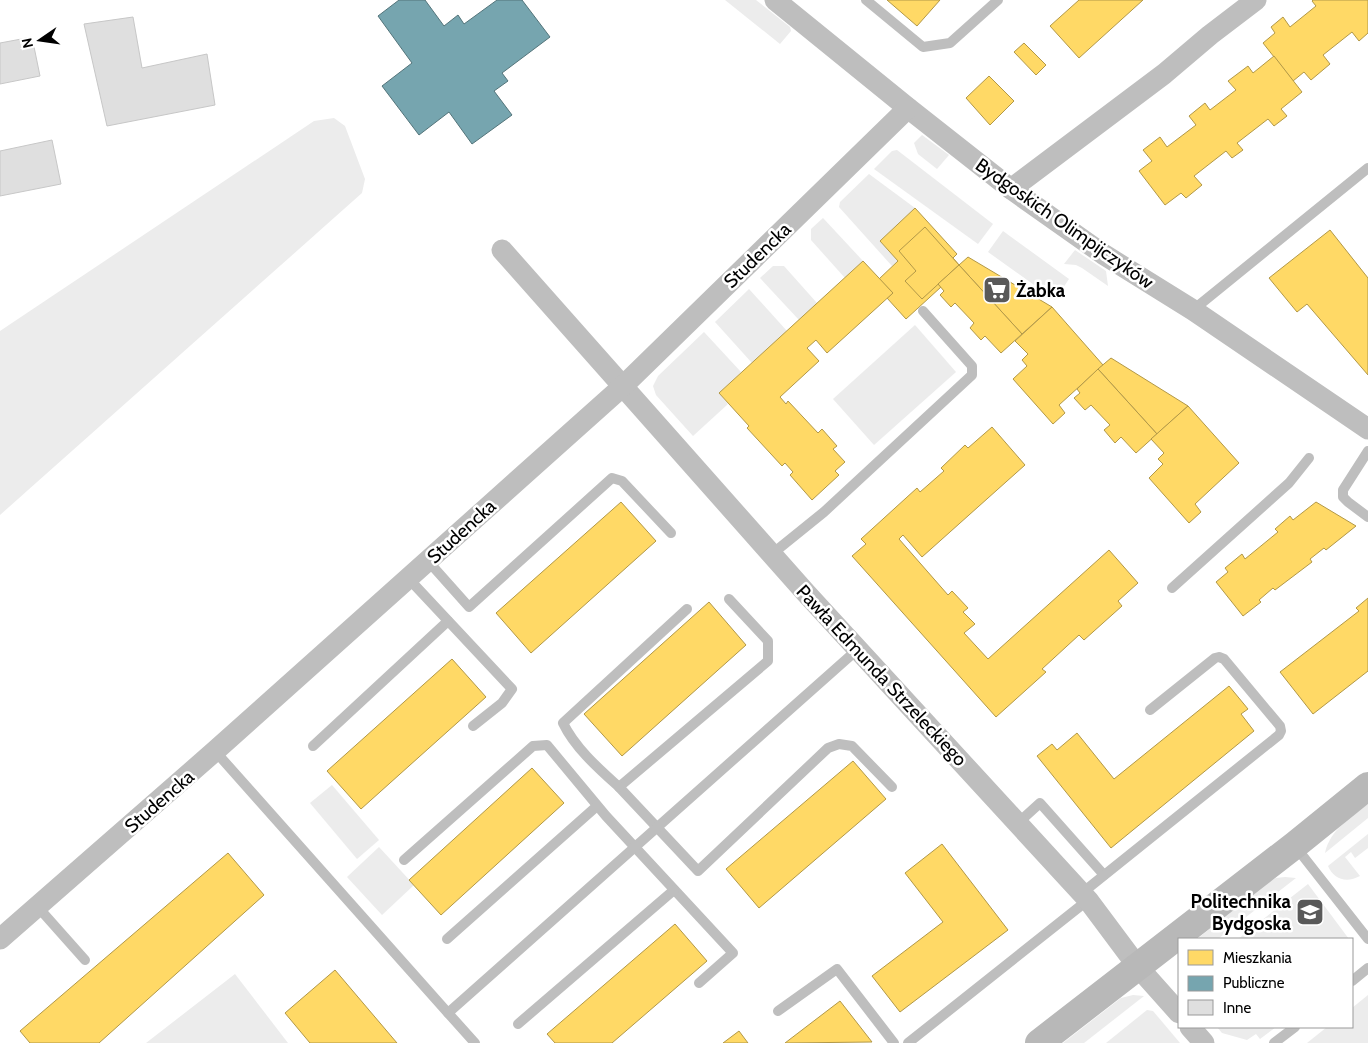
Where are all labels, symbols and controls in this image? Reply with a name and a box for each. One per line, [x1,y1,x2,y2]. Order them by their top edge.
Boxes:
north arrow [15,15,65,65]
text: N [17,36,37,50]
street label: Bydgoskich Olimpijczyków [971,153,1158,294]
street label: Studencka [719,218,796,293]
supermarket icon: Żabka [982,275,1012,305]
place label: Żabka [1016,279,1066,302]
street label: Studencka [422,495,500,568]
street label: Pawła Edmunda Strzeleckiego [791,580,972,771]
street label: Studencka [120,765,199,838]
place label: Politechnika Bydgoska [1190,890,1292,935]
school or university icon: Politechnika Bydgoska [1295,897,1325,927]
legend [1178,938,1353,1028]
text: Mieszkania [1223,949,1293,967]
text: Publiczne [1223,974,1285,992]
text: Inne [1223,999,1251,1017]

